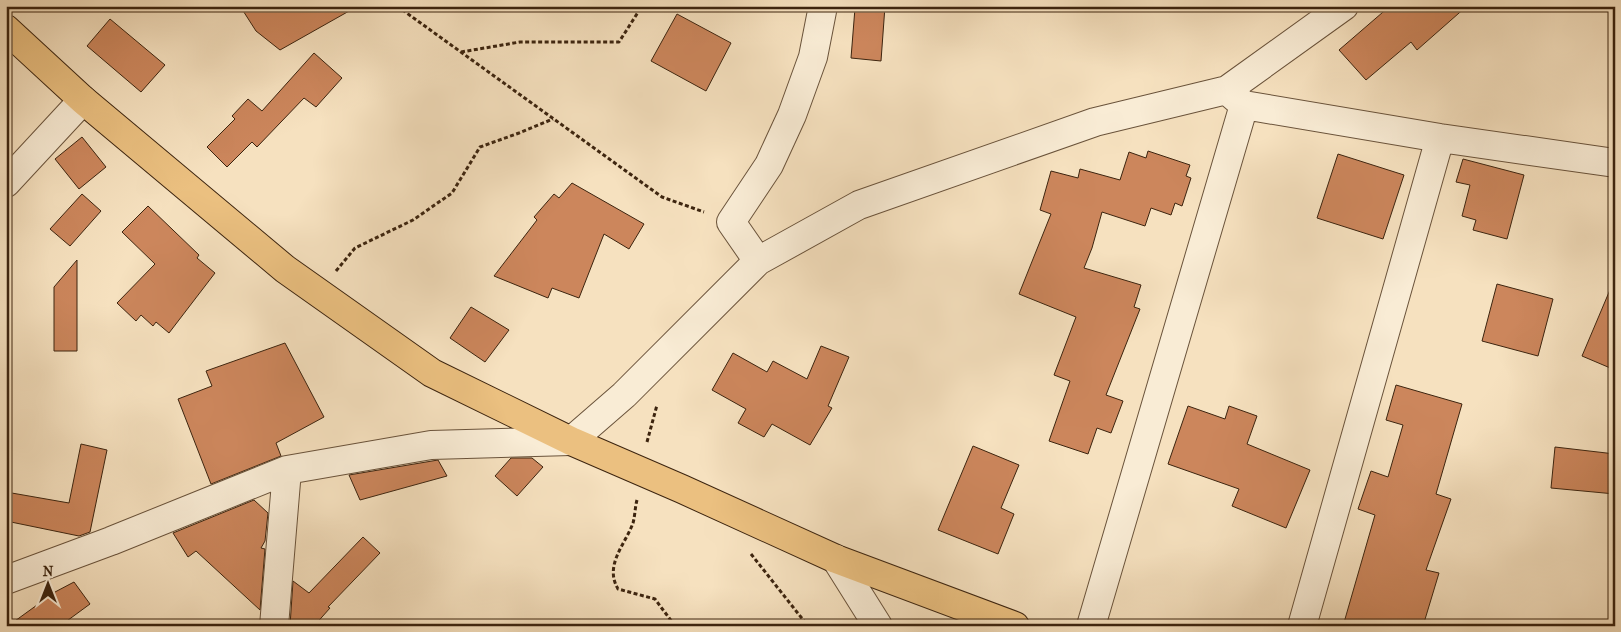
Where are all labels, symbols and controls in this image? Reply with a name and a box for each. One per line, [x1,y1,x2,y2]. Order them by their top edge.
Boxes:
north arrow [22,560,72,610]
text: N [43,563,54,580]

